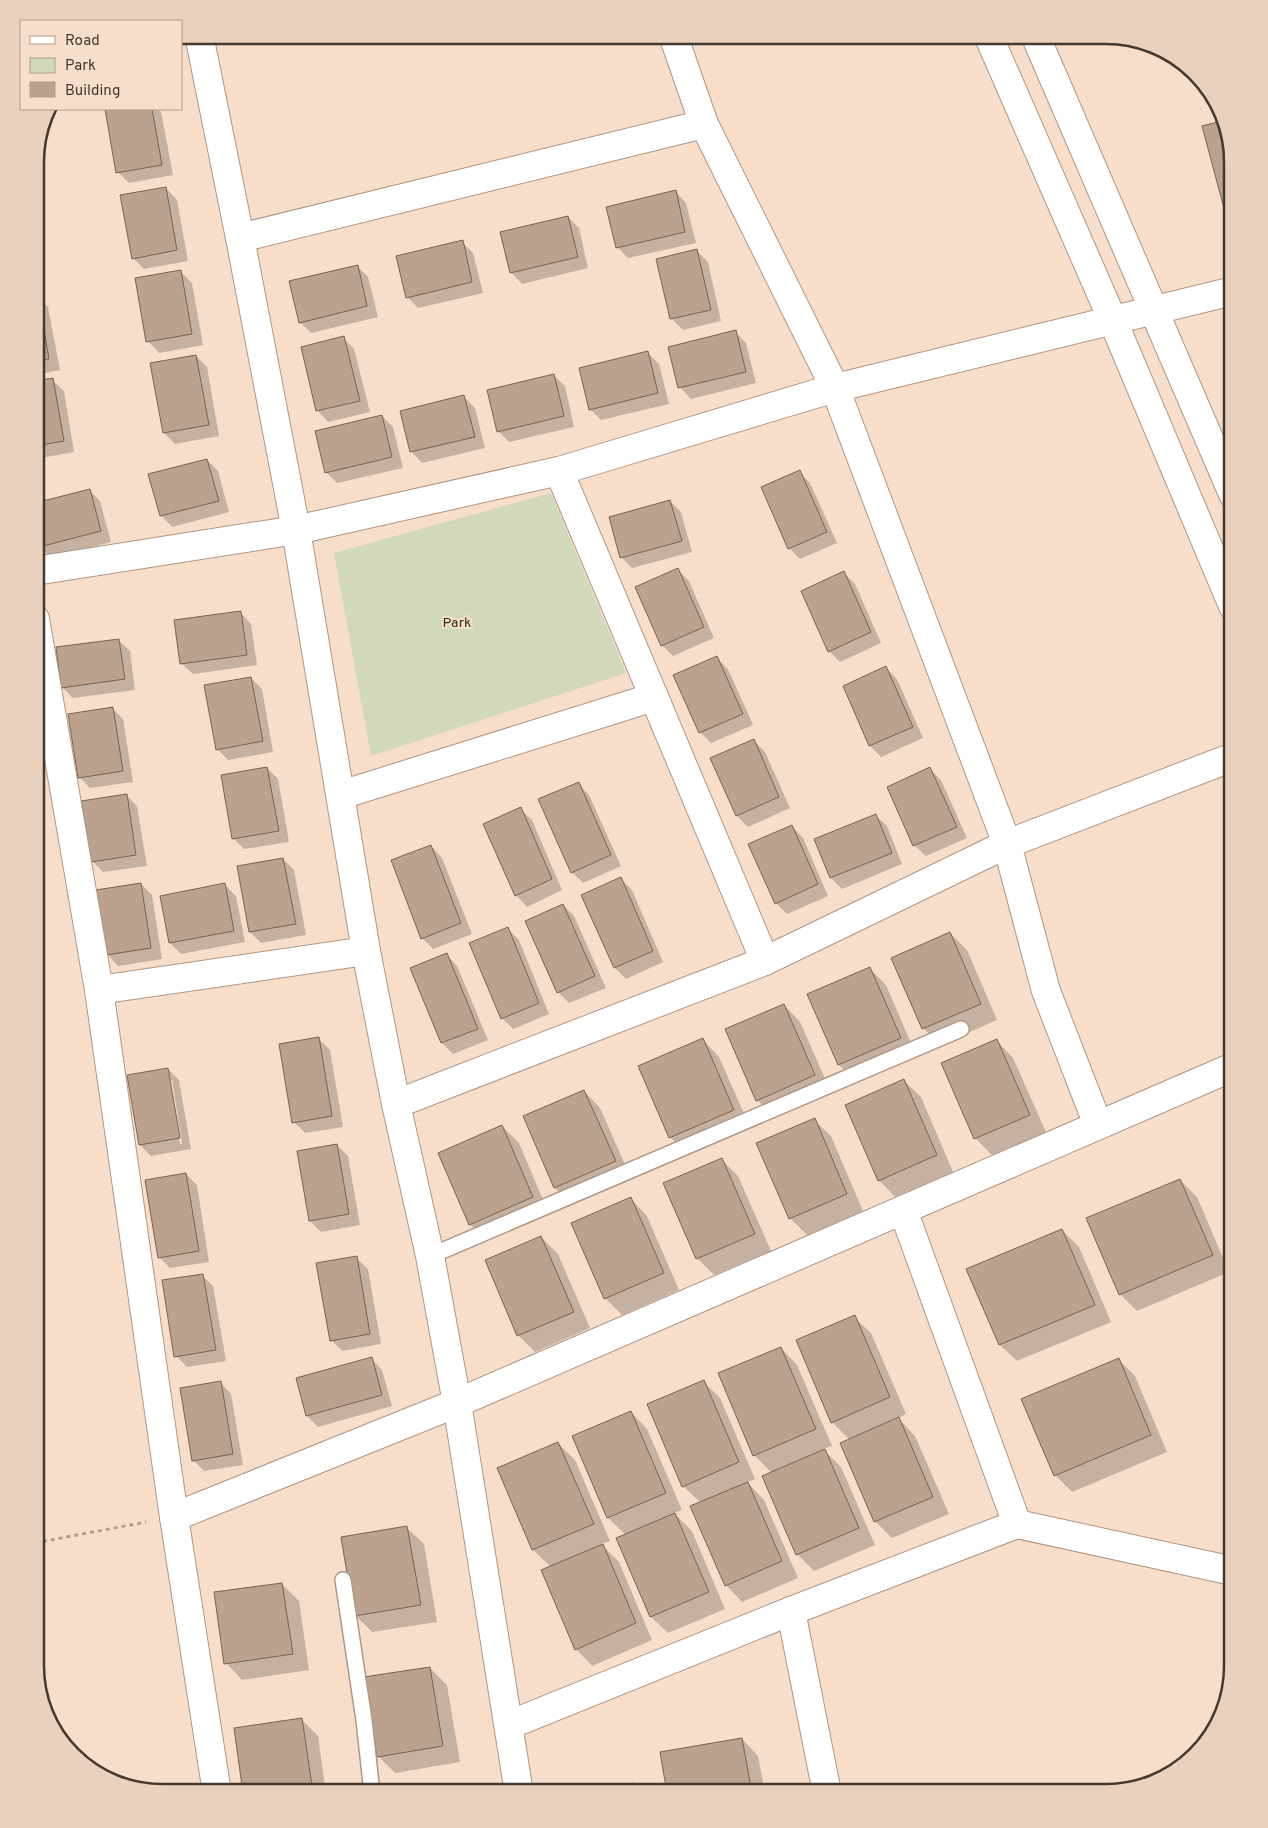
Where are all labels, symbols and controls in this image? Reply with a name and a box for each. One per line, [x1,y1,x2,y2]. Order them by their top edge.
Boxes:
legend [20,20,182,110]
text: Road [65,32,100,51]
text: Park [65,57,96,76]
text: Building [65,82,120,101]
park label: Park [443,615,471,632]

